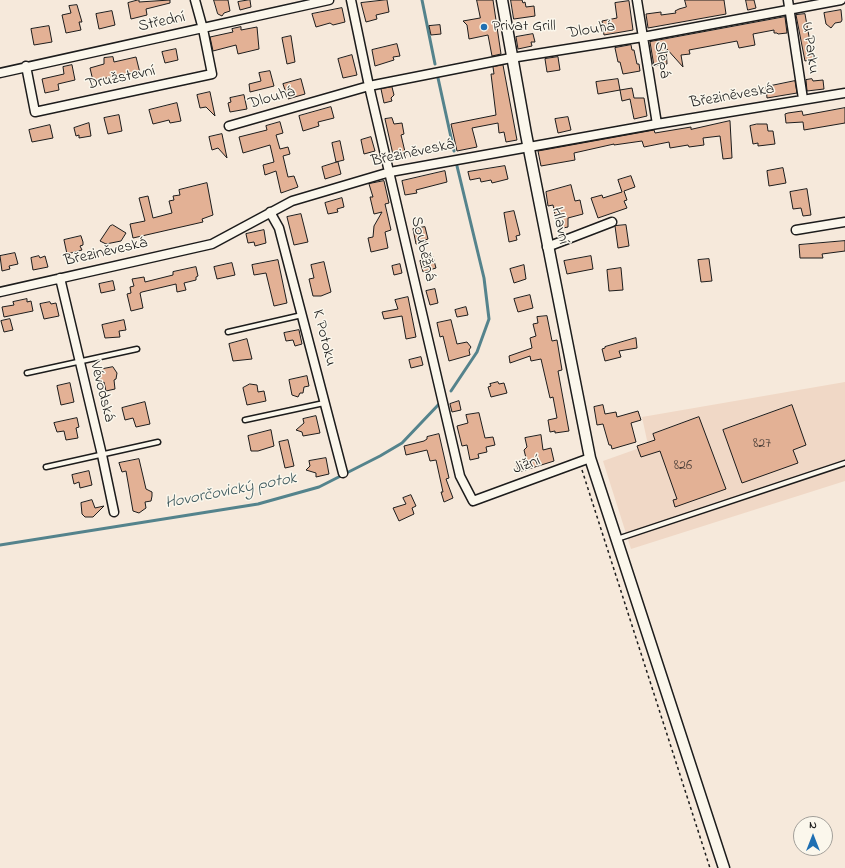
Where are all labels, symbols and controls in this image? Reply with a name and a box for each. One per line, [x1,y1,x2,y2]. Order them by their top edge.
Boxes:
street label: Střední [137,9,187,37]
place label: Privat Grill [492,17,556,37]
street label: Dlouhá [566,18,616,44]
street label: U Parku [796,21,822,75]
marker: Privat Grill [479,22,489,32]
street label: Slepá [649,40,673,80]
street label: Družstevní [85,62,157,96]
street label: Březiněveská [689,80,775,114]
street label: Dlouhá [246,83,298,115]
street label: Březiněveská [370,136,456,172]
street label: Hlavní [546,206,572,246]
street label: Souběžná [405,215,439,283]
street label: Březiněveská [63,234,149,272]
street label: K Potoku [307,308,339,368]
street label: Vévodská [84,360,118,424]
house number: 827 [753,437,771,453]
street label: Jižní [510,452,544,480]
house number: 826 [674,459,692,475]
water label: Hovorčovický potok [163,469,299,515]
north arrow [793,816,833,856]
text: N [809,817,817,833]

